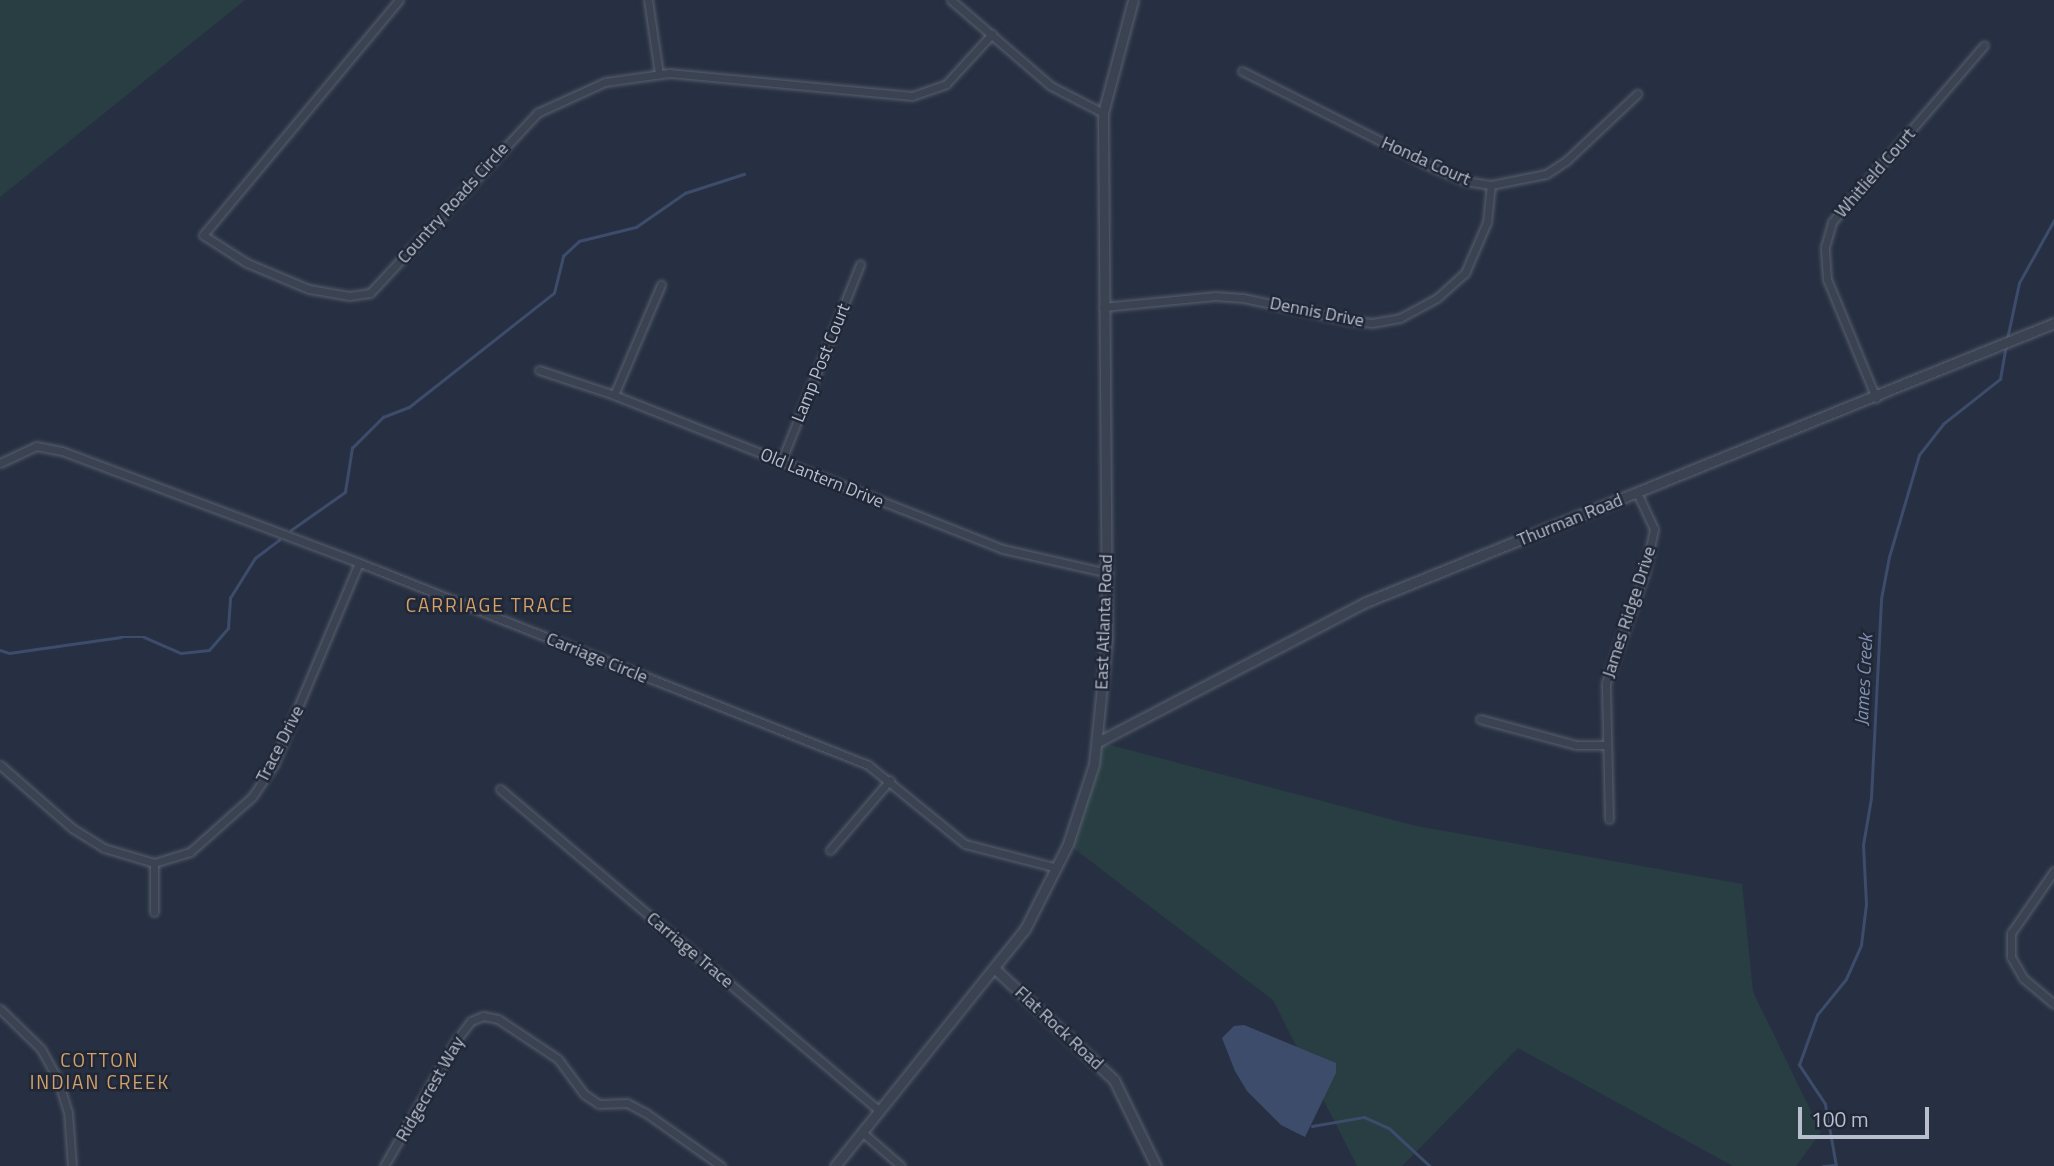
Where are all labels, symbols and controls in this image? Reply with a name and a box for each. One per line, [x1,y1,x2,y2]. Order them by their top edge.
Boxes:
street label: Whitlield Court [1830,124,1920,222]
street label: Honda Court [1378,132,1474,190]
street label: Country Roads Circle [393,138,513,268]
street label: Dennis Drive [1268,292,1366,332]
street label: Lamp Post Court [787,300,855,426]
street label: Old Lantern Drive [757,443,887,513]
street label: Thurman Road [1514,489,1626,551]
street label: James Ridge Drive [1598,544,1660,680]
street label: East Atlanta Road [1091,554,1117,690]
district label: CARRIAGE TRACE [407,594,573,616]
street label: Carriage Circle [543,628,651,688]
water label: James Creek [1849,634,1877,726]
street label: Trace Drive [251,702,309,786]
street label: Carriage Trace [642,907,738,993]
street label: Flat Rock Road [1010,982,1108,1074]
street label: Ridgecrest Way [391,1033,469,1145]
district label: COTTON INDIAN CREEK [31,1049,169,1093]
scale bar [1802,1092,1933,1136]
text: 100 m [1811,1103,1868,1135]

